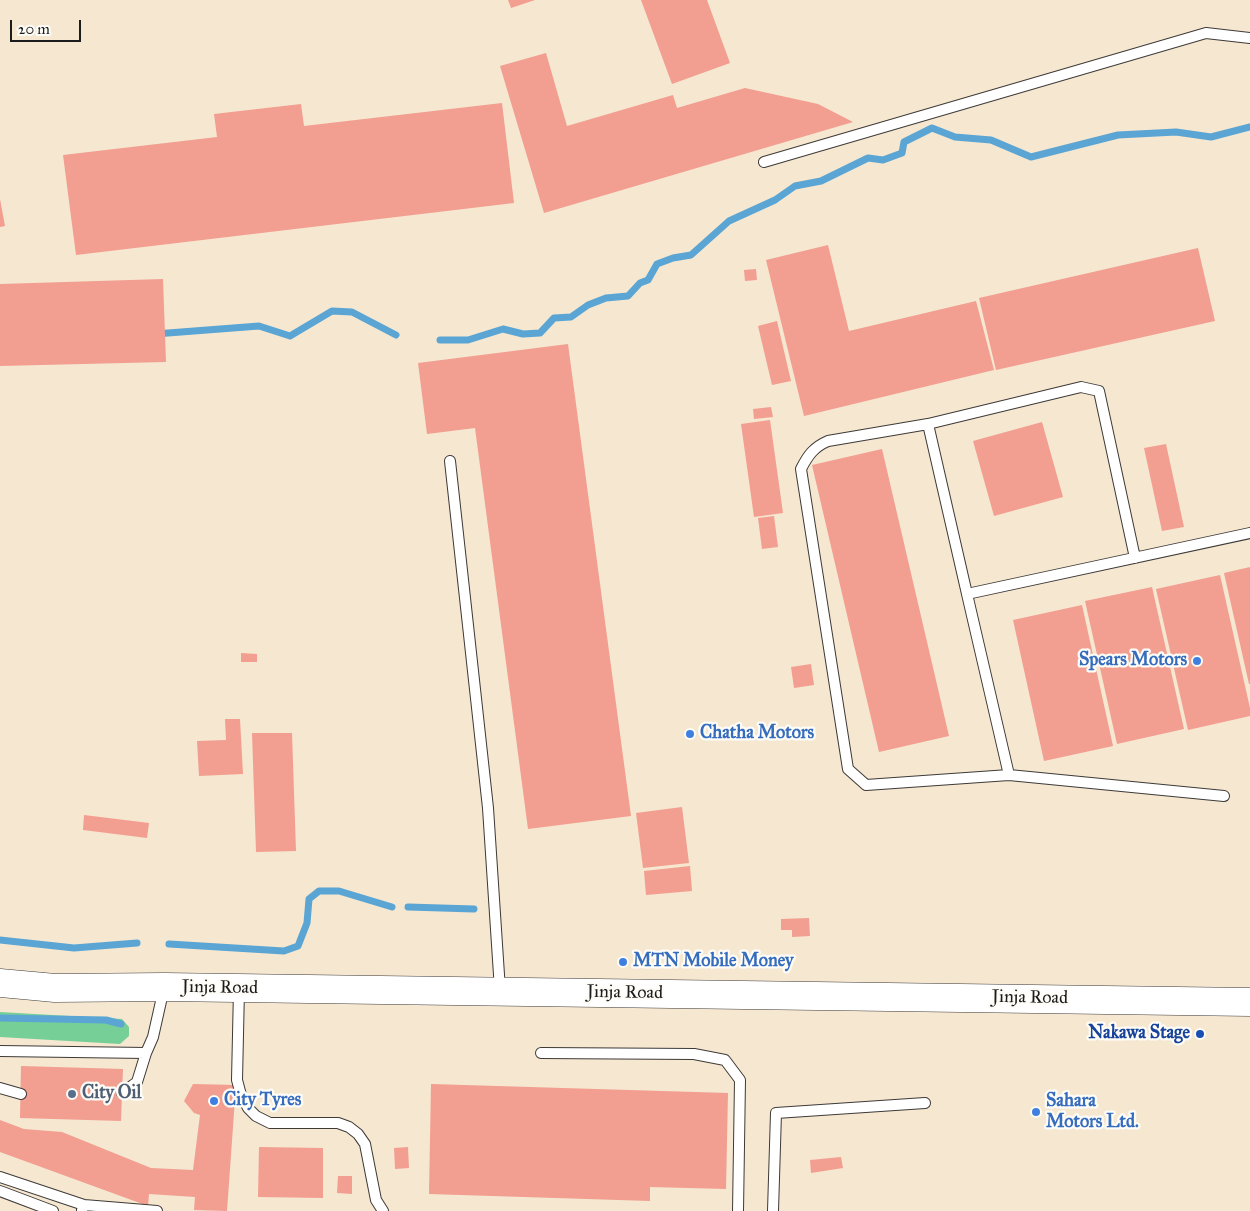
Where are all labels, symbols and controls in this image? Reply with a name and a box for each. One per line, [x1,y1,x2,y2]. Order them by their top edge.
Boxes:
scale bar [12,10,84,42]
text: 20 m [18,20,50,38]
place label: Spears Motors [1079,650,1187,672]
marker: Spears Motors [1191,655,1203,667]
place label: Chatha Motors [700,723,814,745]
marker: Chatha Motors [684,728,696,740]
place label: MTN Mobile Money [633,951,794,973]
marker: MTN Mobile Money [617,956,629,968]
street label: Jinja Road [182,977,258,999]
street label: Jinja Road [587,982,663,1004]
street label: Jinja Road [992,987,1068,1009]
place label: Nakawa Stage [1088,1023,1190,1045]
marker: Nakawa Stage [1194,1028,1206,1040]
place label: City Oil [82,1083,141,1105]
marker: City Oil [66,1088,78,1100]
place label: City Tyres [224,1090,301,1112]
place label: Sahara Motors Ltd. [1046,1091,1139,1134]
marker: City Tyres [208,1095,220,1107]
marker: Sahara Motors Ltd. [1030,1106,1042,1118]

